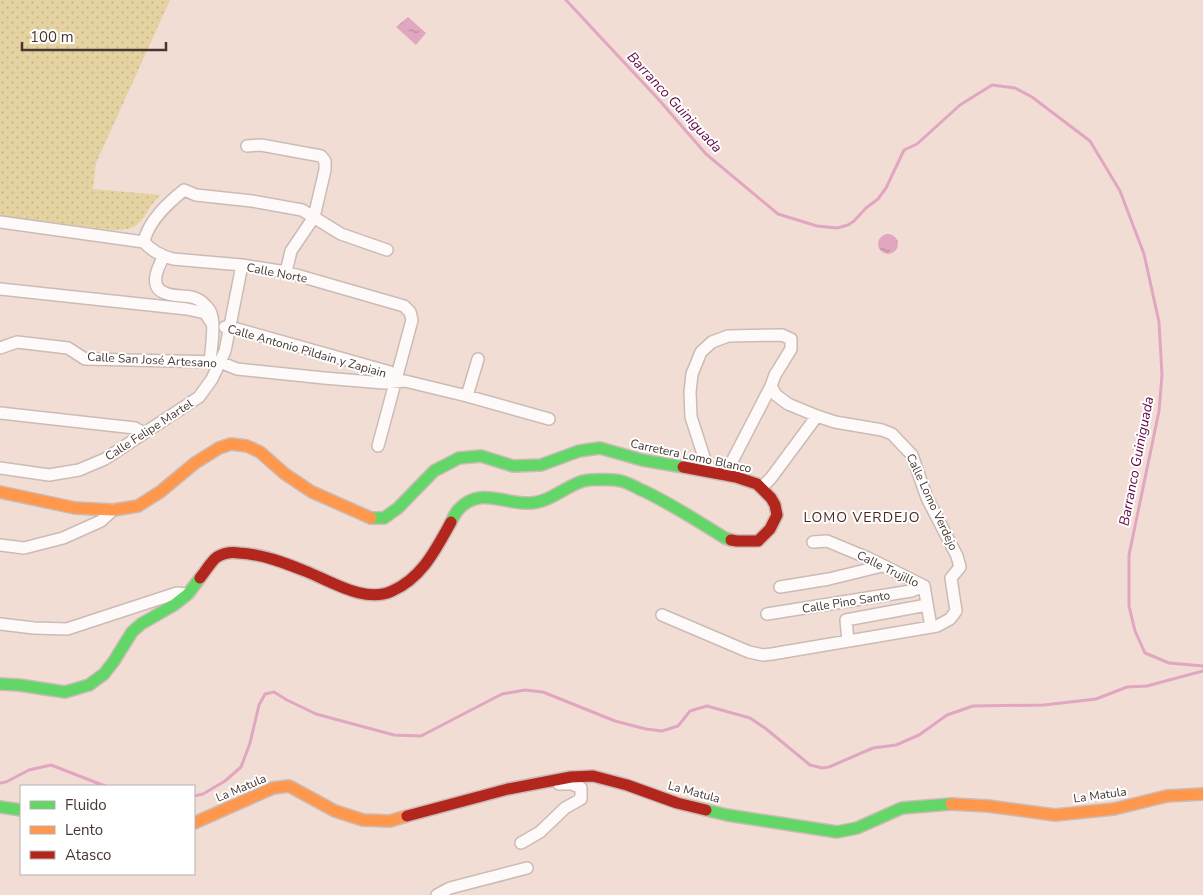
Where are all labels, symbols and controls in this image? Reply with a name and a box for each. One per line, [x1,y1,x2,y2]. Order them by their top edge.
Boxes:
scale bar [22,20,166,52]
text: 100 m [30,27,74,47]
water label: Barranco Guiniguada [623,48,726,157]
street label: Calle Norte [245,259,309,287]
street label: Calle Antonio Pildain y Zapiain [226,321,388,381]
street label: Calle San José Artesano [87,349,218,371]
street label: Calle Felipe Martel [102,395,196,464]
water label: Barranco Guiniguada [1115,395,1158,527]
street label: Carretera Lomo Blanco [629,435,753,477]
street label: Calle Lomo Verdejo [903,451,962,553]
district label: LOMO VERDEJO [803,508,921,527]
street label: Calle Trujillo [854,547,922,591]
street label: Calle Pino Santo [801,587,892,617]
street label: La Matula [213,770,269,806]
street label: La Matula [666,777,722,807]
street label: La Matula [1072,783,1128,807]
legend [20,785,195,875]
text: Fluido [65,795,107,815]
text: Lento [65,820,103,840]
text: Atasco [65,845,111,865]

